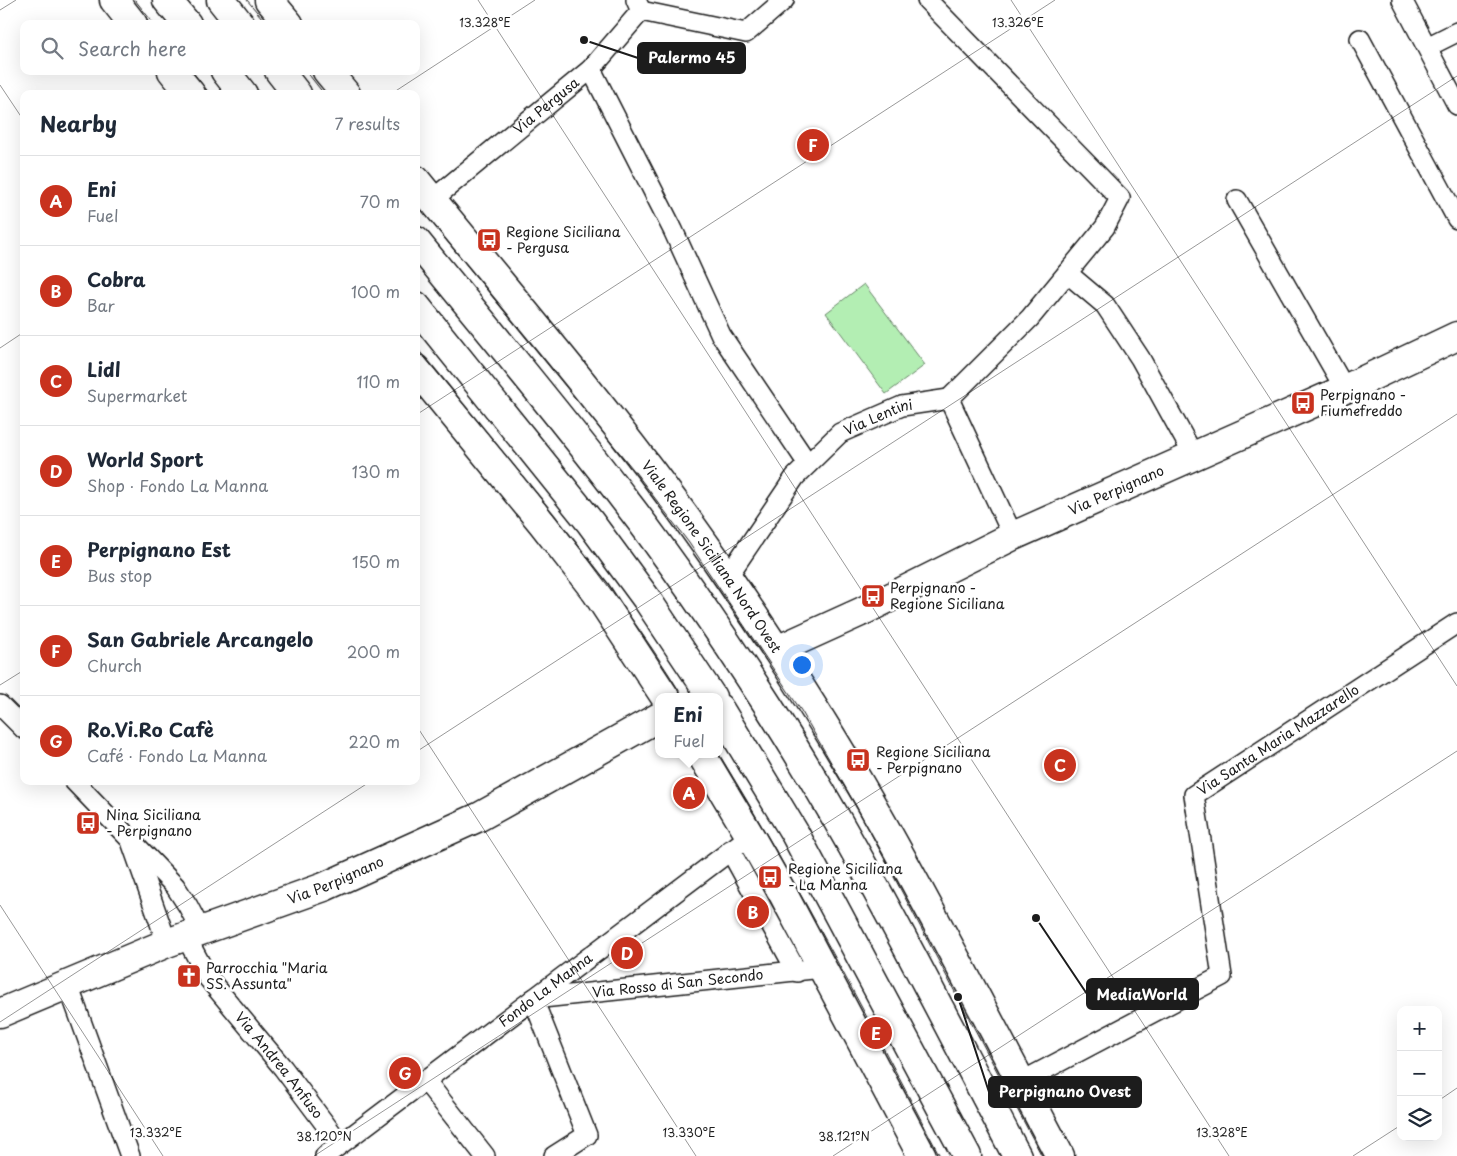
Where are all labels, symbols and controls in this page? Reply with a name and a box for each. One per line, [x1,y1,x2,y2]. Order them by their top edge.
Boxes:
text: 13.328°E [459,13,511,31]
text: 13.326°E [992,13,1044,31]
search box [20,20,420,75]
icon: search [38,34,66,62]
text: Search here [78,34,187,62]
callout: Palermo 45 [638,43,745,73]
text: Palermo 45 [648,45,736,68]
street label: Via Pergusa [508,72,584,139]
text: Nearby [40,107,117,139]
text: 7 results [335,111,400,135]
pin: F [797,126,829,164]
text: Eni [87,175,116,203]
text: A [50,189,62,213]
text: 70 m [360,189,400,213]
text: Fuel [87,203,118,227]
place label: Regione Siciliana - Pergusa [506,221,621,258]
bus stop icon: Regione Siciliana - Pergusa [476,227,502,253]
text: Cobra [87,265,146,293]
text: B [51,279,61,303]
text: 100 m [351,279,400,303]
text: Bar [87,293,115,317]
text: Lidl [87,355,121,383]
text: C [50,369,62,393]
text: 110 m [357,369,400,393]
text: Supermarket [87,383,187,407]
place label: Perpignano - Fiumefreddo [1320,384,1406,421]
bus stop icon: Perpignano - Fiumefreddo [1290,390,1316,416]
street label: Via Lentini [840,394,914,440]
text: World Sport [87,445,204,473]
street label: Viale Regione Siciliana Nord Ovest [637,456,787,657]
text: D [50,459,62,483]
text: 130 m [352,459,400,483]
street label: Via Perpignano [1065,459,1167,520]
text: Shop · Fondo La Manna [87,473,268,497]
text: Perpignano Est [87,535,231,563]
text: E [51,549,61,573]
text: 150 m [352,549,400,573]
text: Bus stop [87,563,152,587]
place label: Perpignano - Regione Siciliana [890,577,1005,614]
bus stop icon: Perpignano - Regione Siciliana [860,583,886,609]
text: San Gabriele Arcangelo [87,625,313,653]
text: F [51,639,61,663]
text: 200 m [347,639,400,663]
your location [789,652,815,678]
text: Church [87,653,142,677]
street label: Via Santa Maria Mazzarello [1193,679,1363,800]
popup [655,693,723,758]
text: Eni [673,700,703,728]
text: Ro.Vi.Ro Cafè [87,715,214,743]
text: Fuel [673,728,705,752]
text: G [49,729,63,753]
text: 220 m [349,729,400,753]
place label: Regione Siciliana - Perpignano [876,741,991,778]
text: Café · Fondo La Manna [87,743,267,767]
pin: C [1044,746,1076,784]
bus stop icon: Regione Siciliana - Perpignano [845,747,871,773]
pin: A [673,774,705,812]
place label: Nina Siciliana - Perpignano [106,804,201,841]
bus stop icon: Nina Siciliana - Perpignano [75,810,101,836]
street label: Via Perpignano [284,850,387,909]
place label: Regione Siciliana - La Manna [788,858,903,895]
bus stop icon: Regione Siciliana - La Manna [757,864,783,890]
pin: B [737,893,769,931]
pin: D [611,934,643,972]
street label: Fondo La Manna [494,947,597,1032]
place label: Parrocchia "Maria SS. Assunta" [206,957,328,994]
church icon: Parrocchia "Maria SS. Assunta" [176,963,202,989]
street label: Via Rosso di San Secondo [591,963,765,1003]
callout: MediaWorld [1087,979,1198,1009]
text: MediaWorld [1097,982,1188,1005]
map controls [1397,1006,1442,1141]
button: + [1397,1006,1442,1051]
street label: Via Andrea Anfuso [230,1007,329,1123]
pin: E [860,1014,892,1052]
button: − [1397,1051,1442,1096]
pin: G [389,1054,421,1092]
callout: Perpignano Ovest [989,1077,1141,1107]
text: Perpignano Ovest [999,1079,1131,1102]
button: layers [1397,1096,1442,1141]
text: 13.332°E [130,1123,182,1141]
text: 13.330°E [662,1123,716,1141]
text: 13.328°E [1196,1123,1248,1141]
text: 38.120°N [296,1127,352,1145]
text: 38.121°N [818,1127,870,1145]

